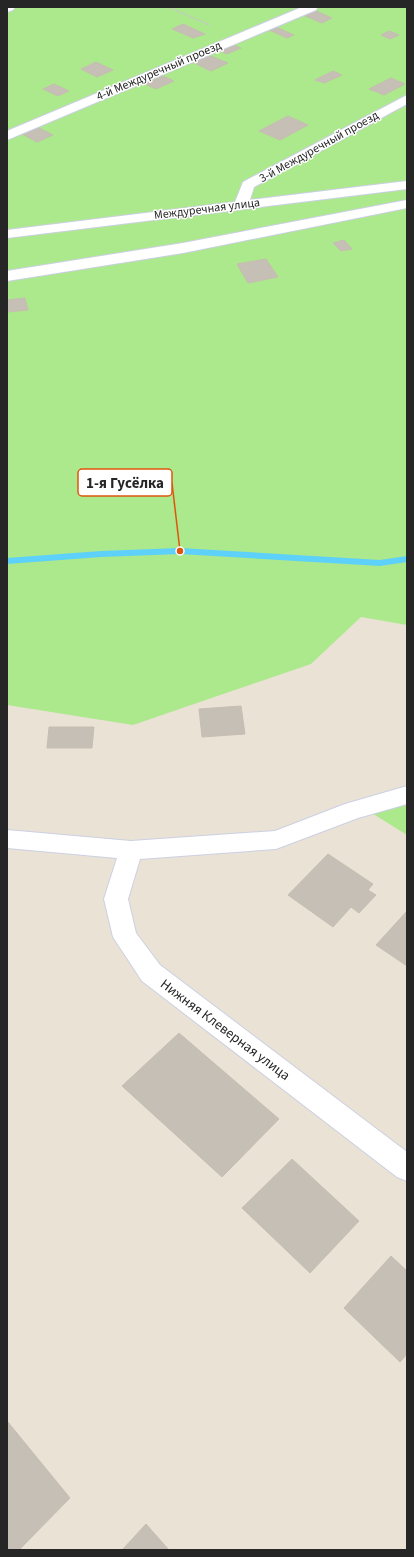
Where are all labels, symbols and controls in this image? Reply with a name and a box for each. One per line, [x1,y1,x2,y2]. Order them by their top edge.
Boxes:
street label: 4-й Междуречный проезд [94,37,225,105]
street label: 3-й Междуречный проезд [256,107,382,187]
street label: Междуречная улица [153,194,261,224]
callout: 1-я Гусёлка [78,469,172,496]
text: 1-я Гусёлка [86,473,164,494]
street label: Нижняя Клеверная улица [156,974,294,1086]

